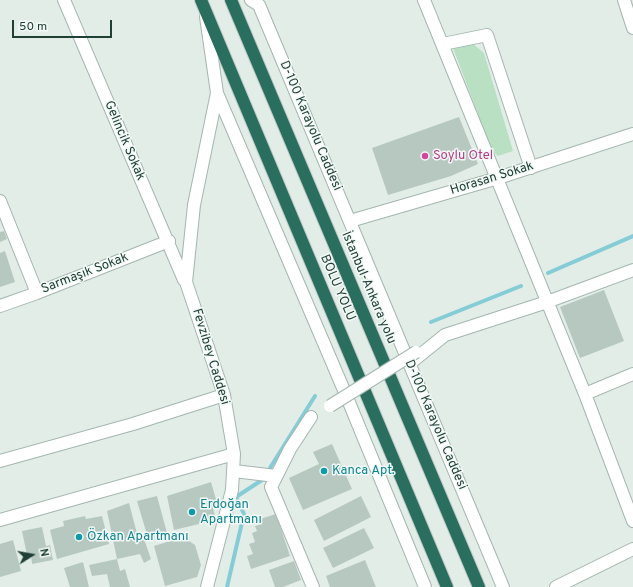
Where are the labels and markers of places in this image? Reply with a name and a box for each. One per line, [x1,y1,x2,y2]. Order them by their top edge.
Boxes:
place label: Soylu Otel [433,148,493,164]
marker: Soylu Otel [420,151,430,161]
place label: Kanca Apt. [332,463,395,479]
marker: Kanca Apt. [319,466,329,476]
place label: Erdoğan Apartmanı [200,497,262,528]
marker: Erdoğan Apartmanı [187,507,197,517]
place label: Özkan Apartmanı [87,529,189,545]
marker: Özkan Apartmanı [74,532,84,542]

